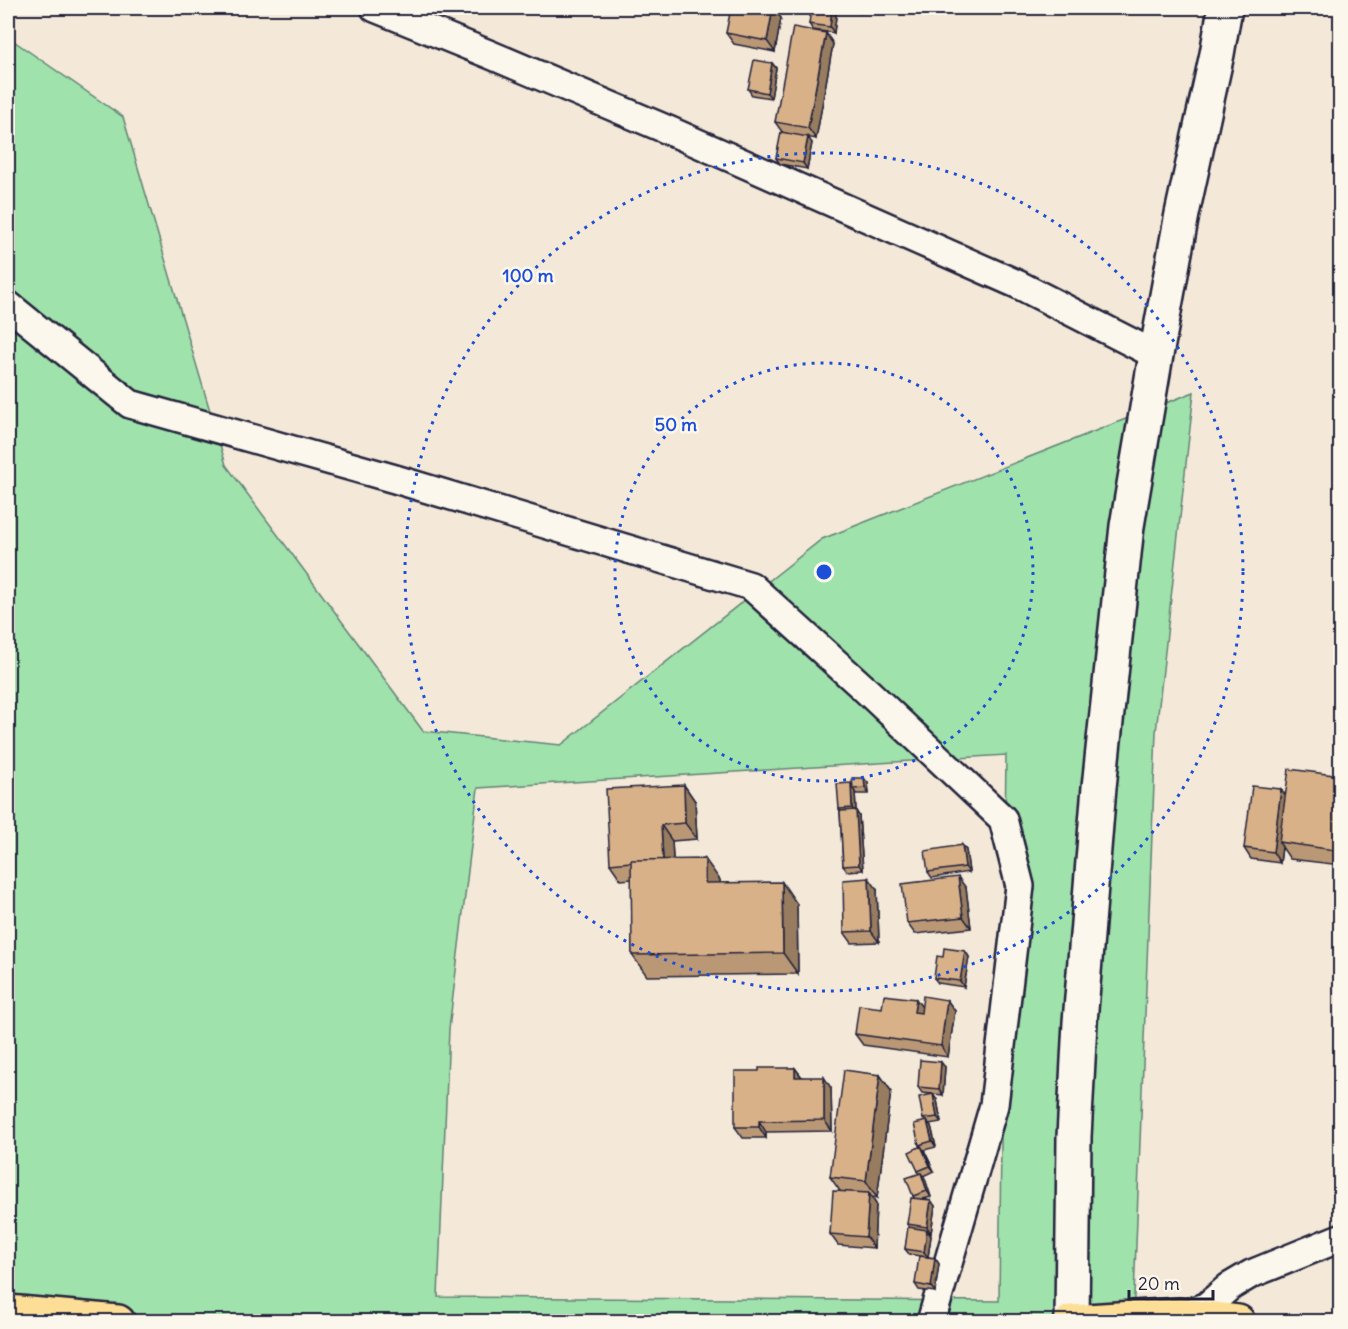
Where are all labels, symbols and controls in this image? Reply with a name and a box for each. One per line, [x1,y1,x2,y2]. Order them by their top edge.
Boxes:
text: 100 m [503,264,554,287]
text: 50 m [655,413,697,436]
centre of rings [814,562,834,582]
scale bar [1129,1263,1213,1301]
text: 20 m [1138,1272,1180,1295]

